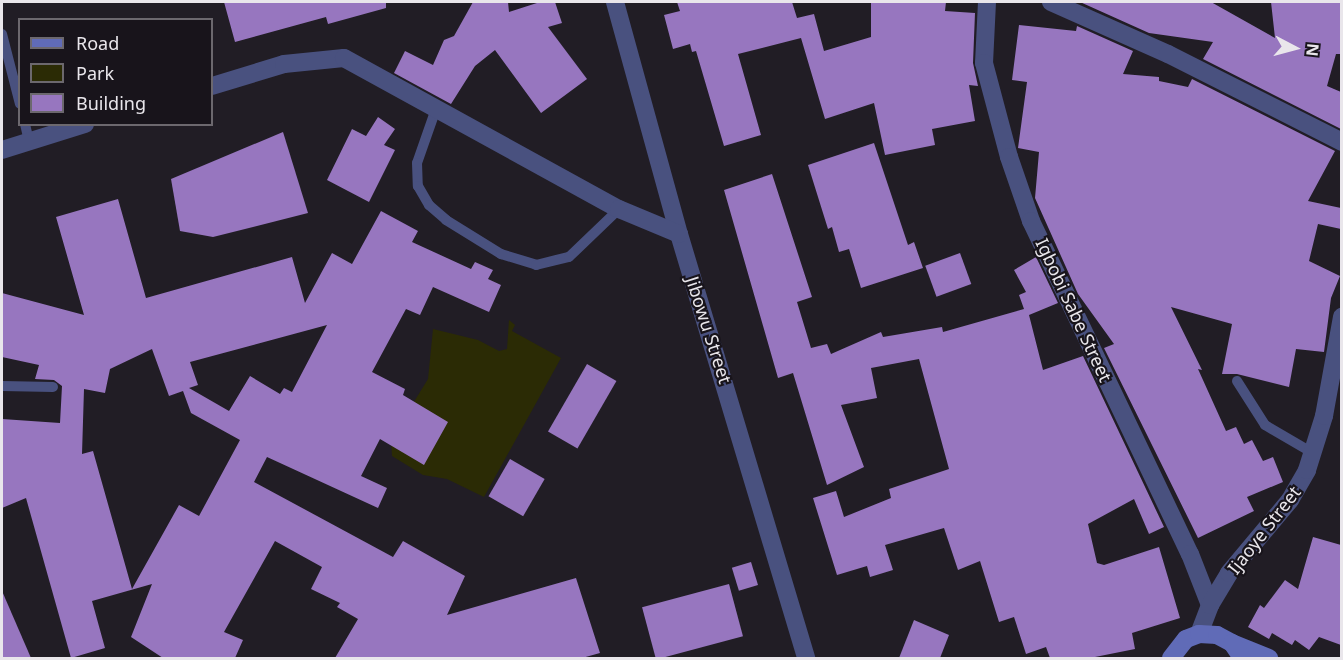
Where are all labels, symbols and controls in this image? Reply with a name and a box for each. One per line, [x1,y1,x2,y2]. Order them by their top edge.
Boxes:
legend [18,18,213,126]
north arrow [1265,18,1325,78]
text: Road [76,31,119,55]
text: N [1301,42,1325,57]
text: Park [76,61,114,85]
text: Building [76,91,146,115]
street label: Igbobi Sabe Street [1031,235,1117,385]
street label: Jibowu Street [682,274,736,386]
street label: Ijaoye Street [1223,482,1305,578]

